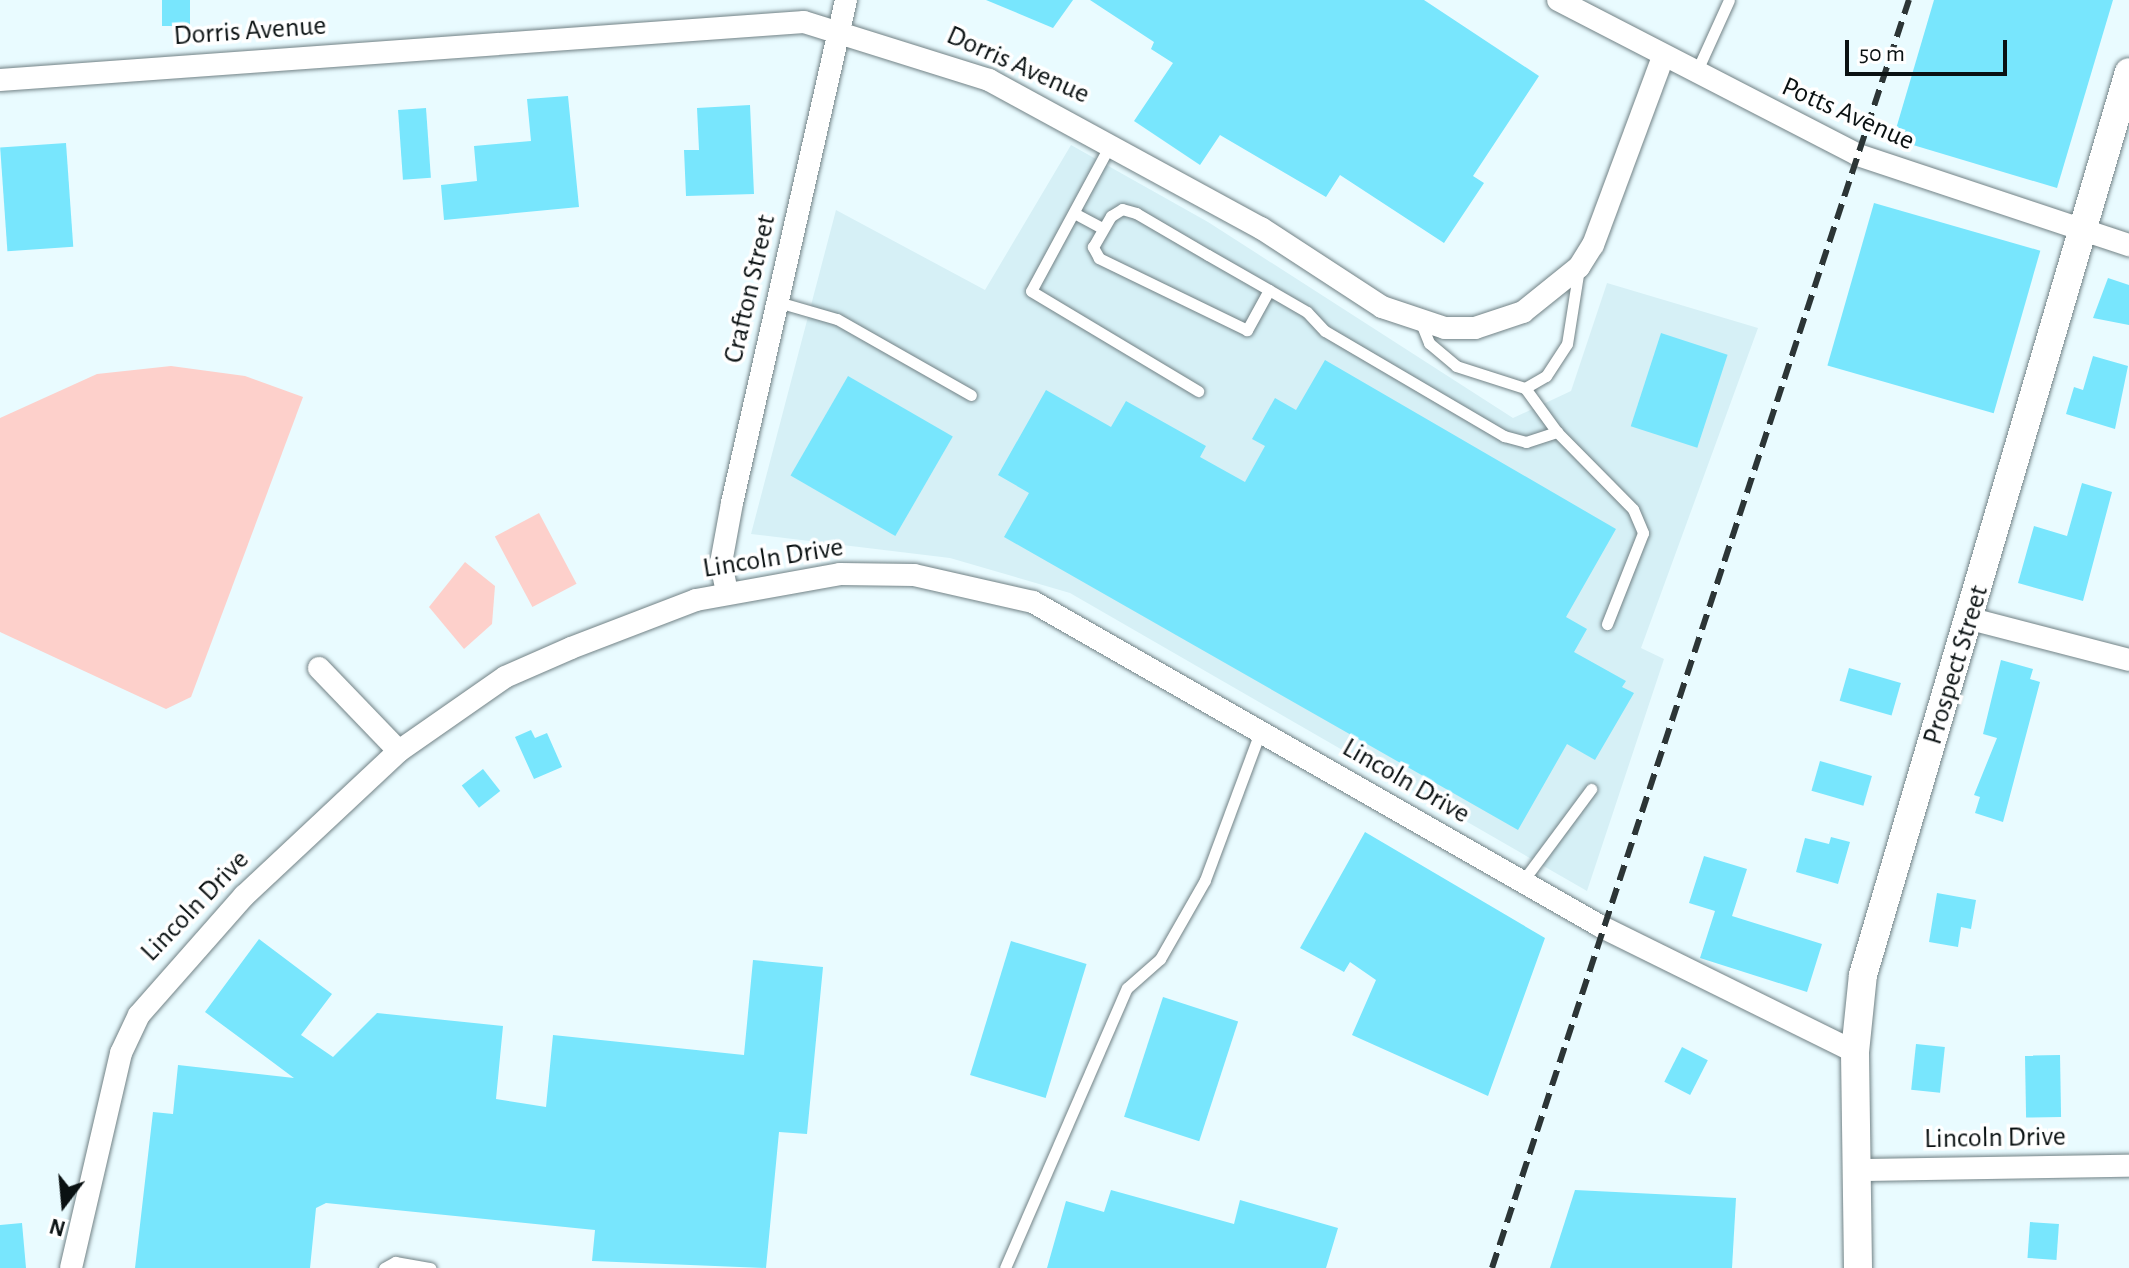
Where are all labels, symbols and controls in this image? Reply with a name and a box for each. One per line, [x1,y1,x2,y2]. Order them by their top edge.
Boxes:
street label: Dorris Avenue [173,9,327,53]
street label: Dorris Avenue [941,19,1095,111]
scale bar [1849,24,2011,74]
text: 50 m [1859,42,1905,66]
street label: Potts Avenue [1776,70,1920,158]
street label: Crafton Street [717,212,783,366]
street label: Lincoln Drive [700,530,846,586]
street label: Prospect Street [1916,581,1996,749]
street label: Lincoln Drive [1336,731,1476,831]
street label: Lincoln Drive [134,843,256,969]
street label: Lincoln Drive [1924,1120,2066,1156]
north arrow [24,1164,104,1244]
text: N [47,1214,68,1240]

